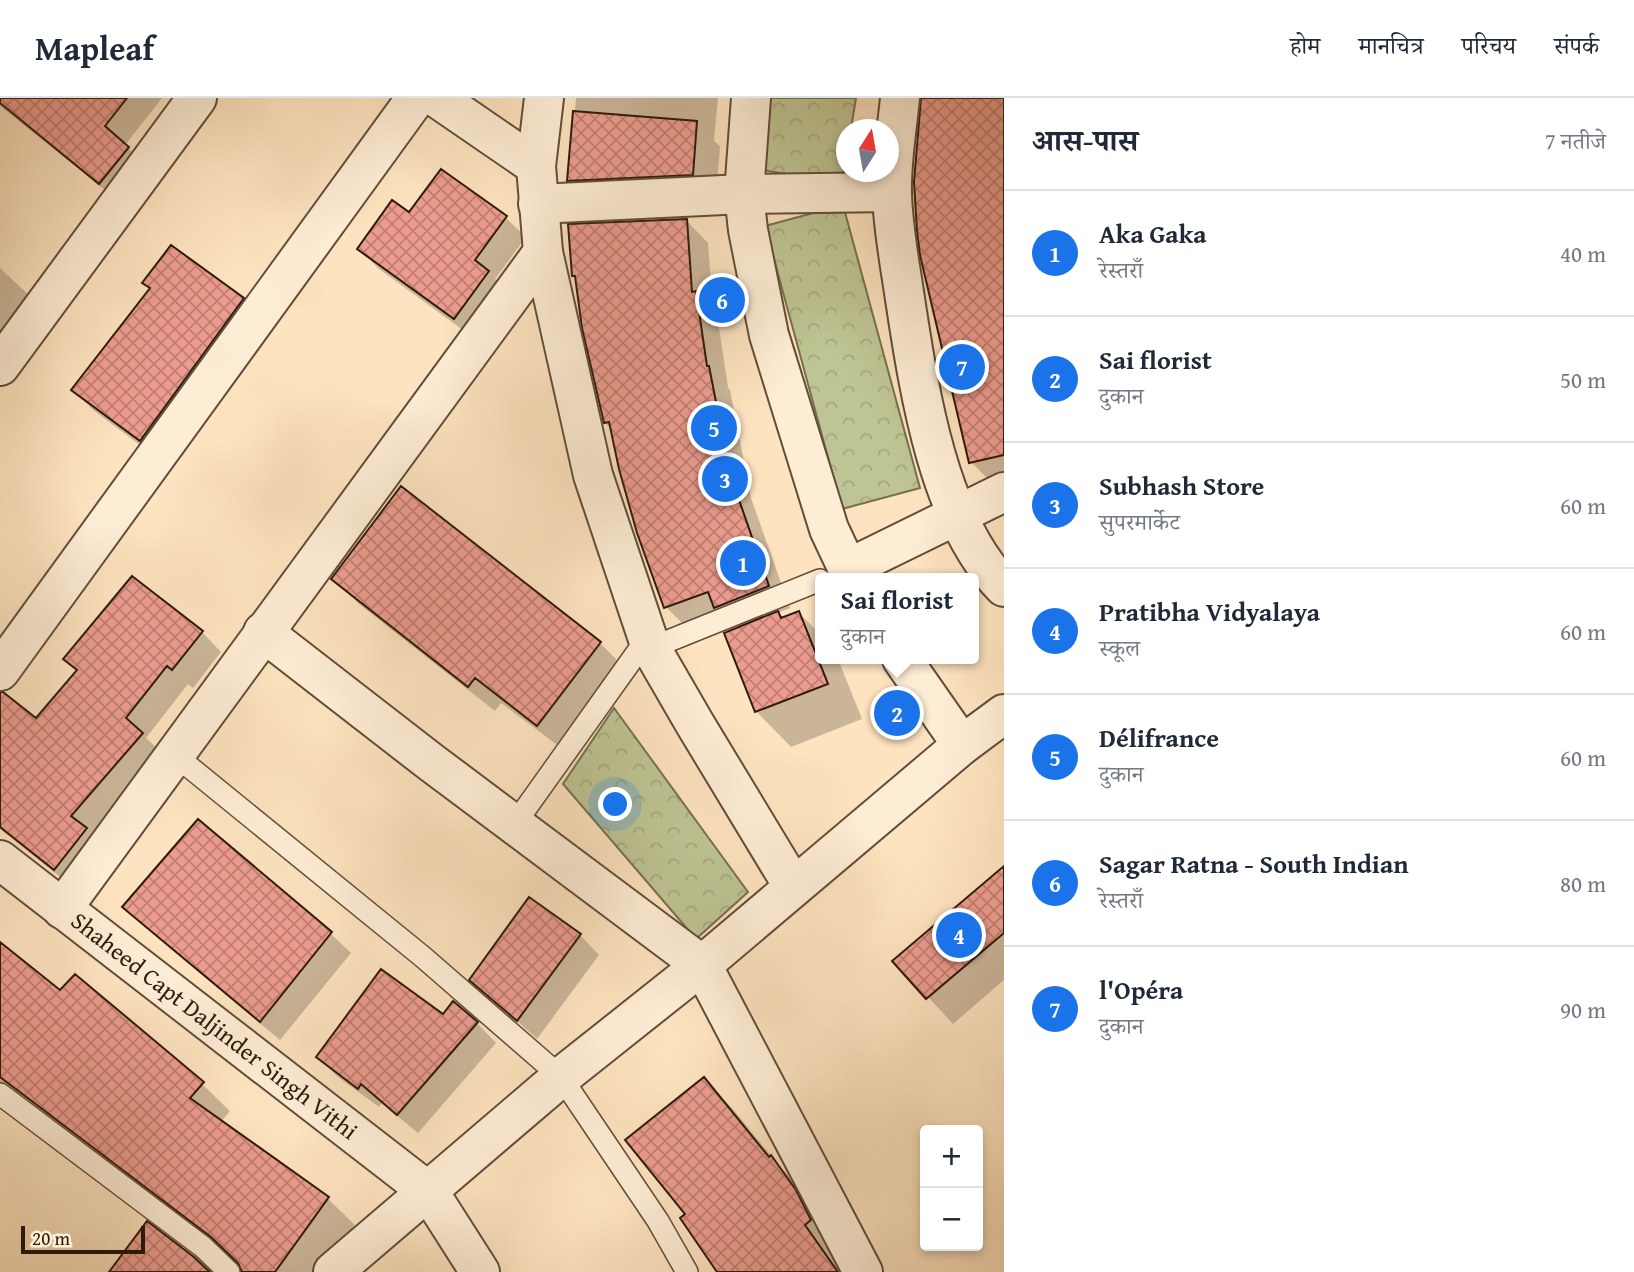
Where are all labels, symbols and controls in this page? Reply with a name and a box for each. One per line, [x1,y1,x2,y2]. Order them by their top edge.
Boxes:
text: Mapleaf [35,24,154,72]
text: होम [1290,28,1320,63]
text: मानचित्र [1358,28,1424,63]
text: परिचय [1462,28,1516,63]
text: संपर्क [1554,28,1599,63]
text: आस-पास [1032,118,1138,162]
north arrow [836,119,899,182]
text: 7 नतीजे [1545,124,1606,157]
text: Aka Gaka [1099,214,1207,253]
text: 1 [1049,237,1061,270]
text: 40 m [1560,237,1606,270]
text: रेस्तराँ [1099,253,1143,286]
pin: 6 [699,274,745,326]
text: Sai florist [1099,340,1212,379]
pin: 7 [939,341,985,393]
text: 2 [1049,363,1061,396]
text: 50 m [1560,363,1606,396]
text: दुकान [1099,379,1143,412]
pin: 5 [691,402,737,454]
pin: 3 [702,453,748,505]
text: Subhash Store [1099,466,1264,505]
text: 3 [1049,489,1061,522]
text: 60 m [1560,489,1606,522]
text: सुपरमार्केट [1099,505,1180,538]
pin: 1 [720,537,766,589]
popup [815,573,979,664]
text: Sai florist [841,580,953,619]
text: Pratibha Vidyalaya [1099,592,1320,631]
text: 4 [1049,615,1061,648]
text: 60 m [1560,615,1606,648]
text: दुकान [841,619,885,652]
text: स्कूल [1099,631,1140,664]
pin: 2 [874,687,920,739]
text: Délifrance [1099,718,1219,757]
text: 5 [1049,741,1061,774]
text: 60 m [1560,741,1606,774]
text: दुकान [1099,757,1143,790]
your location [598,787,632,821]
text: Sagar Ratna - South Indian [1099,844,1409,883]
text: 6 [1049,867,1061,900]
text: 80 m [1560,867,1606,900]
text: रेस्तराँ [1099,883,1143,916]
street label: Shaheed Capt Daljinder Singh Vithi [64,903,366,1148]
pin: 4 [936,909,982,961]
text: l'Opéra [1099,970,1183,1009]
text: 7 [1049,993,1061,1026]
text: 90 m [1560,993,1606,1026]
text: दुकान [1099,1009,1143,1042]
map controls [920,1125,983,1251]
button: + [920,1125,983,1188]
button: − [920,1188,983,1251]
scale bar [21,1223,145,1255]
text: 20 m [32,1224,70,1252]

